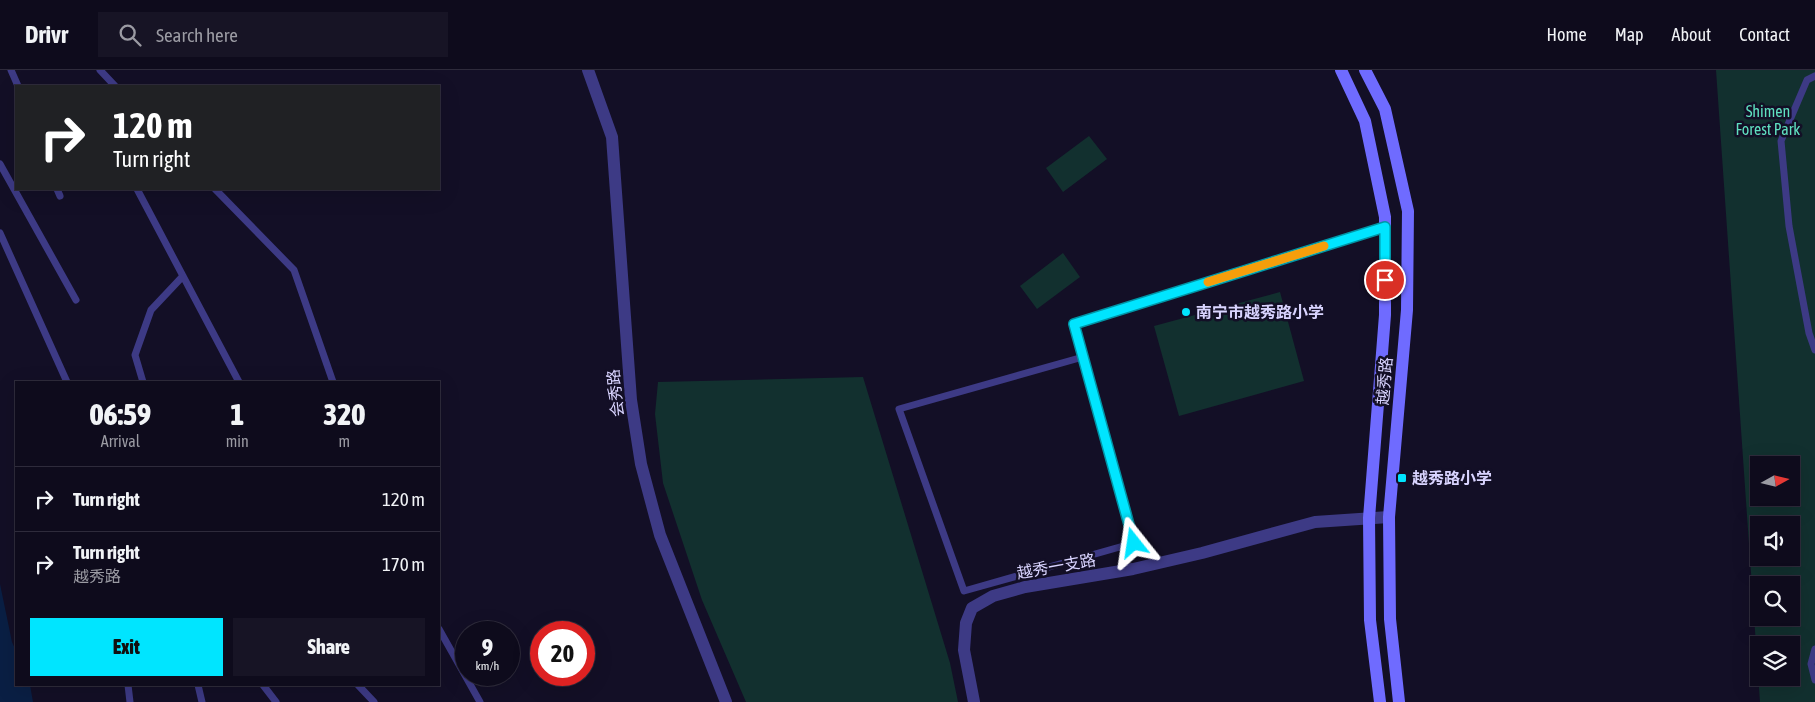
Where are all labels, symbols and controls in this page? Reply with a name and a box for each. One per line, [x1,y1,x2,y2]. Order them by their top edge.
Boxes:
search box [98,12,448,57]
text: Drivr [25,21,68,48]
icon: search [116,21,144,49]
text: Search here [156,24,238,46]
text: Home [1547,24,1587,45]
text: Map [1615,24,1644,45]
text: About [1672,24,1711,45]
text: Contact [1739,24,1790,45]
park label: Shimen Forest Park [1736,102,1800,138]
icon: right [30,105,95,170]
text: 120 m [113,105,192,145]
text: Turn right [113,146,190,172]
pin [1364,259,1406,301]
icon: arrive [1371,266,1399,294]
place label: 南宁市越秀路小学 [1196,303,1324,321]
marker: 南宁市越秀路小学 [1180,306,1192,318]
street label: 越秀路 [1373,356,1395,406]
street label: 会秀路 [604,368,626,418]
text: 06:59 [89,397,151,431]
text: 1 [230,397,244,431]
text: 320 [323,397,365,431]
text: Arrival [101,432,140,450]
text: min [226,432,249,450]
text: m [339,432,350,450]
north arrow [1750,456,1800,506]
map controls [1750,456,1800,686]
place label: 越秀路小学 [1412,469,1492,487]
marker: 越秀路小学 [1396,472,1408,484]
icon: right [30,485,58,513]
text: Turn right [73,488,140,510]
text: 120 m [382,488,425,510]
position arrow [1107,516,1159,568]
button: sound [1750,516,1800,566]
text: Turn right [73,541,140,563]
icon: right [30,550,58,578]
street label: 越秀一支路 [1015,550,1097,582]
text: 170 m [382,553,425,575]
text: 越秀路 [73,567,121,585]
button: search [1750,576,1800,626]
button: Exit [30,618,223,676]
button: Share [233,618,425,676]
speed limit sign: 20 [530,621,595,686]
text: 9 [482,633,493,661]
button: layers [1750,636,1800,686]
text: km/h [476,659,499,673]

